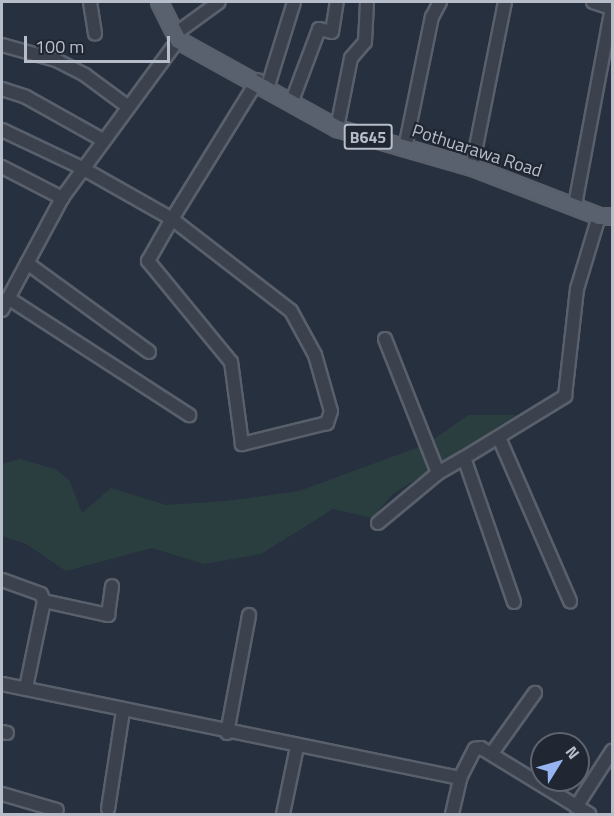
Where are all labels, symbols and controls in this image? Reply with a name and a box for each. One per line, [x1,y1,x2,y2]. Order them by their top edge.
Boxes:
scale bar [27,24,172,62]
text: 100 m [35,33,84,60]
street label: Pothuarawa Road [409,120,545,182]
road number: B645 [342,124,394,150]
north arrow [530,732,590,792]
text: N [560,741,586,764]

